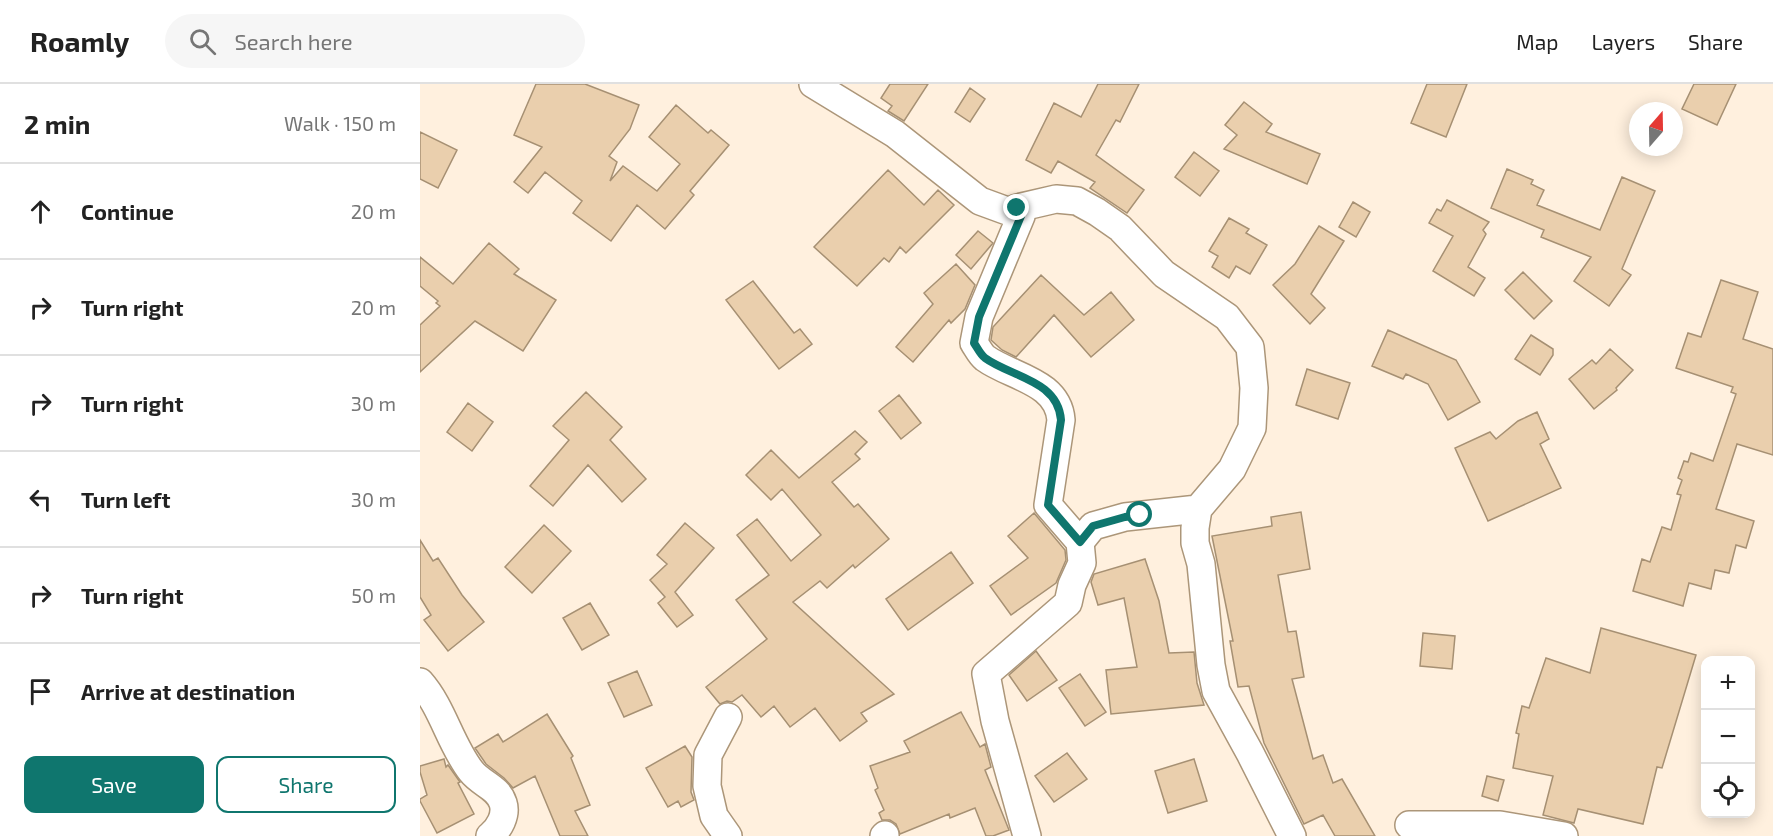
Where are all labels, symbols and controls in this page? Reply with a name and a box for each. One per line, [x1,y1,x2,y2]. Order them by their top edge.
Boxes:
search box [165,14,585,68]
text: Roamly [30,24,129,58]
icon: search [186,25,219,58]
text: Search here [234,28,353,54]
text: Map [1516,29,1558,54]
text: Layers [1591,29,1655,54]
text: Share [1688,29,1743,54]
north arrow [1629,102,1683,156]
text: 2 min [24,108,90,139]
text: Walk · 150 m [284,111,396,135]
route end [1003,194,1029,220]
icon: ahead [24,195,57,228]
text: Continue [81,198,174,224]
text: 20 m [351,199,396,223]
icon: right [24,291,57,324]
text: Turn right [81,294,183,320]
text: 20 m [351,295,396,319]
icon: right [24,387,57,420]
text: Turn right [81,390,183,416]
text: 30 m [351,391,396,415]
icon: left [24,483,57,516]
text: Turn left [81,486,170,512]
text: 30 m [351,487,396,511]
route start [1126,501,1152,527]
icon: right [24,579,57,612]
text: Turn right [81,582,183,608]
text: 50 m [351,583,396,607]
map controls [1701,656,1755,818]
button: + [1701,656,1755,710]
icon: arrive [24,675,57,708]
text: Arrive at destination [81,678,295,704]
button: − [1701,710,1755,764]
button: Save [24,756,204,813]
button: Share [216,756,396,813]
button: locate [1701,764,1755,818]

